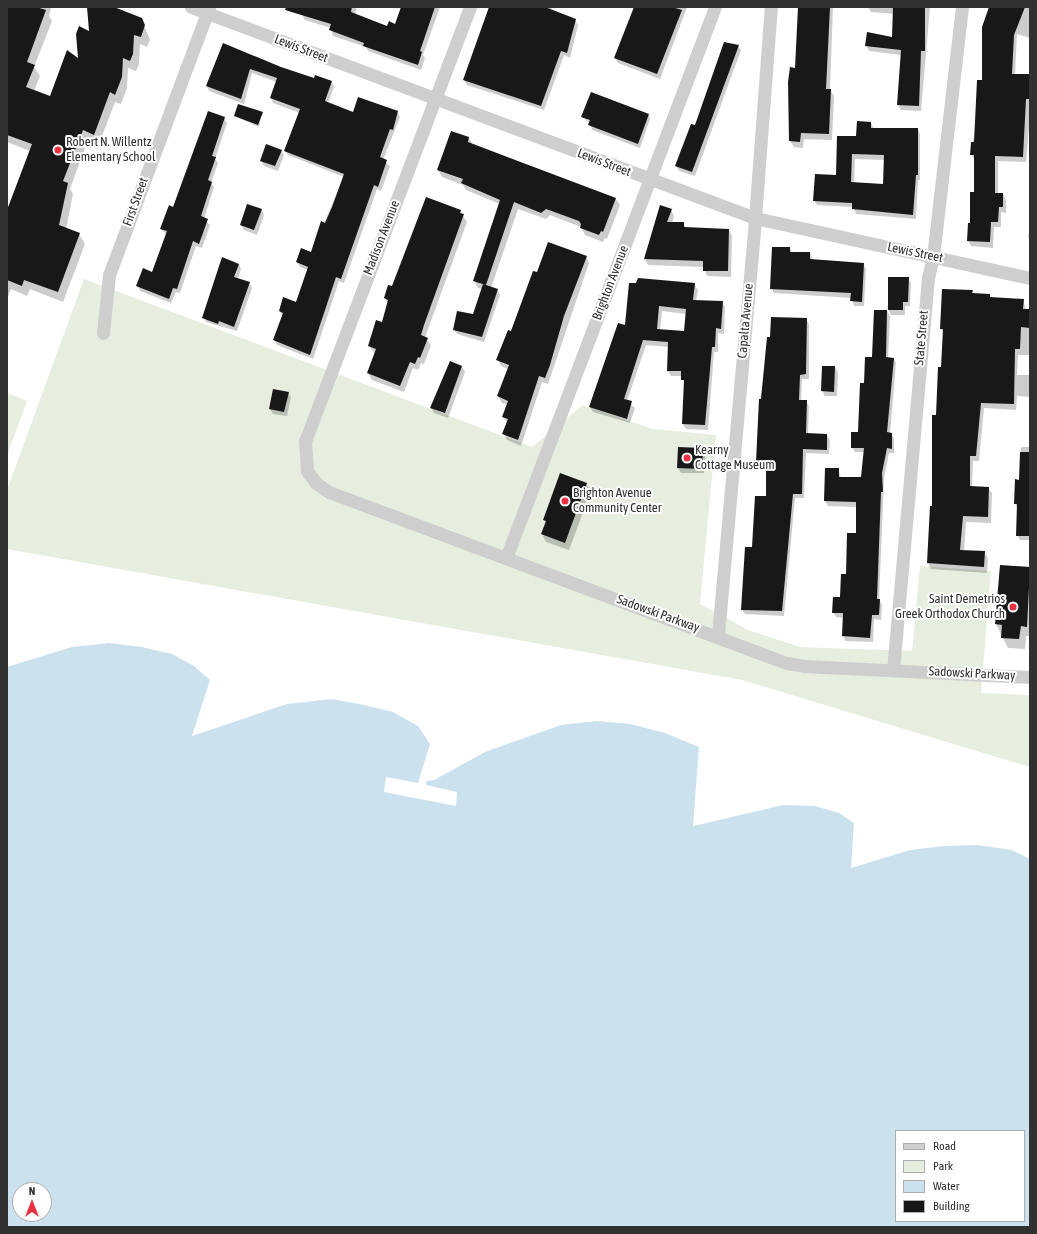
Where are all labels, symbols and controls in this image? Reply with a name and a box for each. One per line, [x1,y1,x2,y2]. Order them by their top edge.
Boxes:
street label: Lewis Street [272,32,330,66]
place label: Robert N. Willentz Elementary School [66,135,155,166]
marker: Robert N. Willentz Elementary School [53,145,63,155]
street label: Lewis Street [575,146,633,180]
street label: First Street [120,176,152,228]
street label: Madison Avenue [361,198,403,278]
street label: Lewis Street [886,240,944,266]
street label: Brighton Avenue [590,243,632,323]
street label: Capalta Avenue [735,283,757,359]
street label: State Street [912,310,932,366]
place label: Kearny Cottage Museum [695,443,775,474]
marker: Kearny Cottage Museum [682,453,692,463]
place label: Brighton Avenue Community Center [573,486,662,517]
marker: Brighton Avenue Community Center [560,496,570,506]
street label: Sadowski Parkway [615,592,701,636]
place label: Saint Demetrios Greek Orthodox Church [895,592,1005,623]
marker: Saint Demetrios Greek Orthodox Church [1008,602,1018,612]
street label: Sadowski Parkway [928,664,1016,684]
legend [895,1130,1025,1222]
text: Road [933,1139,956,1153]
text: Park [933,1159,953,1173]
text: Water [933,1179,959,1193]
north arrow [12,1182,52,1222]
text: N [29,1185,35,1197]
text: Building [933,1199,970,1213]

